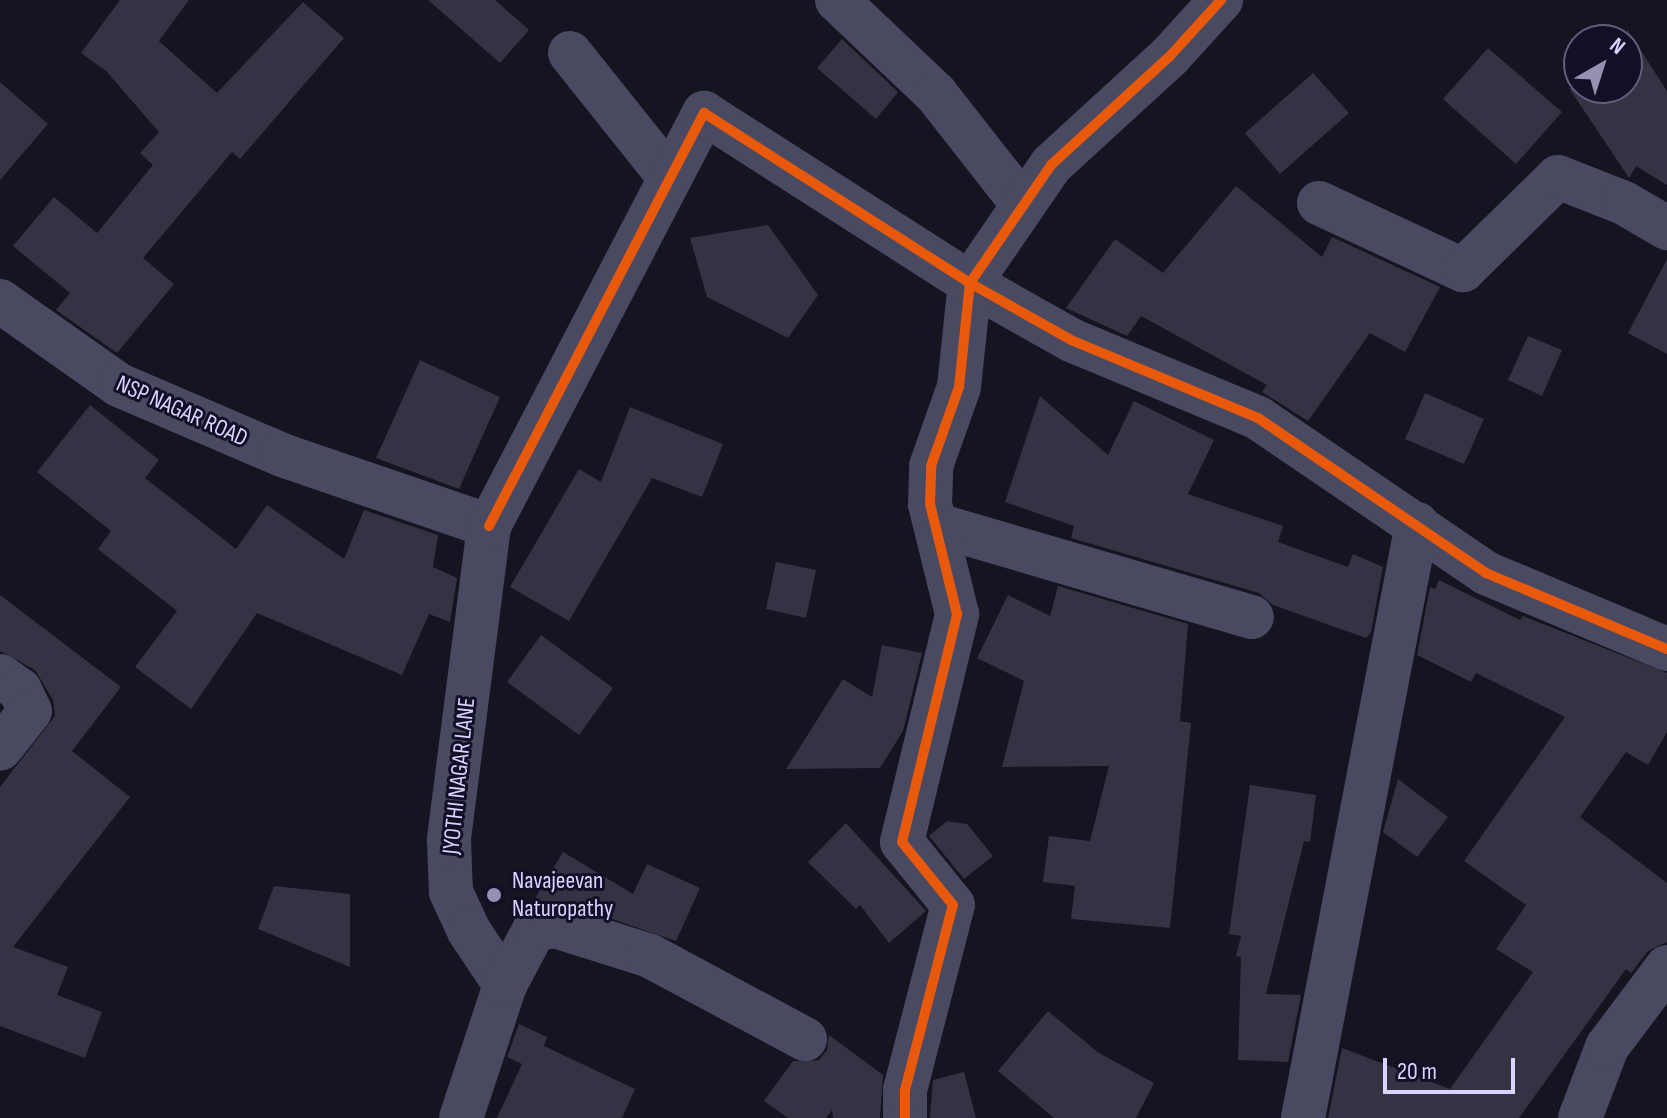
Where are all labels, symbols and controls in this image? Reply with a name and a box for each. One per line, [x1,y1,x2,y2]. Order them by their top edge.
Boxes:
north arrow [1563,24,1643,104]
text: N [1604,32,1630,61]
street label: NSP NAGAR ROAD [112,369,252,453]
street label: JYOTHI NAGAR LANE [436,696,482,856]
place label: Navajeevan Naturopathy [512,867,613,923]
marker: Navajeevan Naturopathy [483,884,505,906]
scale bar [1387,1042,1519,1092]
text: 20 m [1397,1057,1437,1086]

